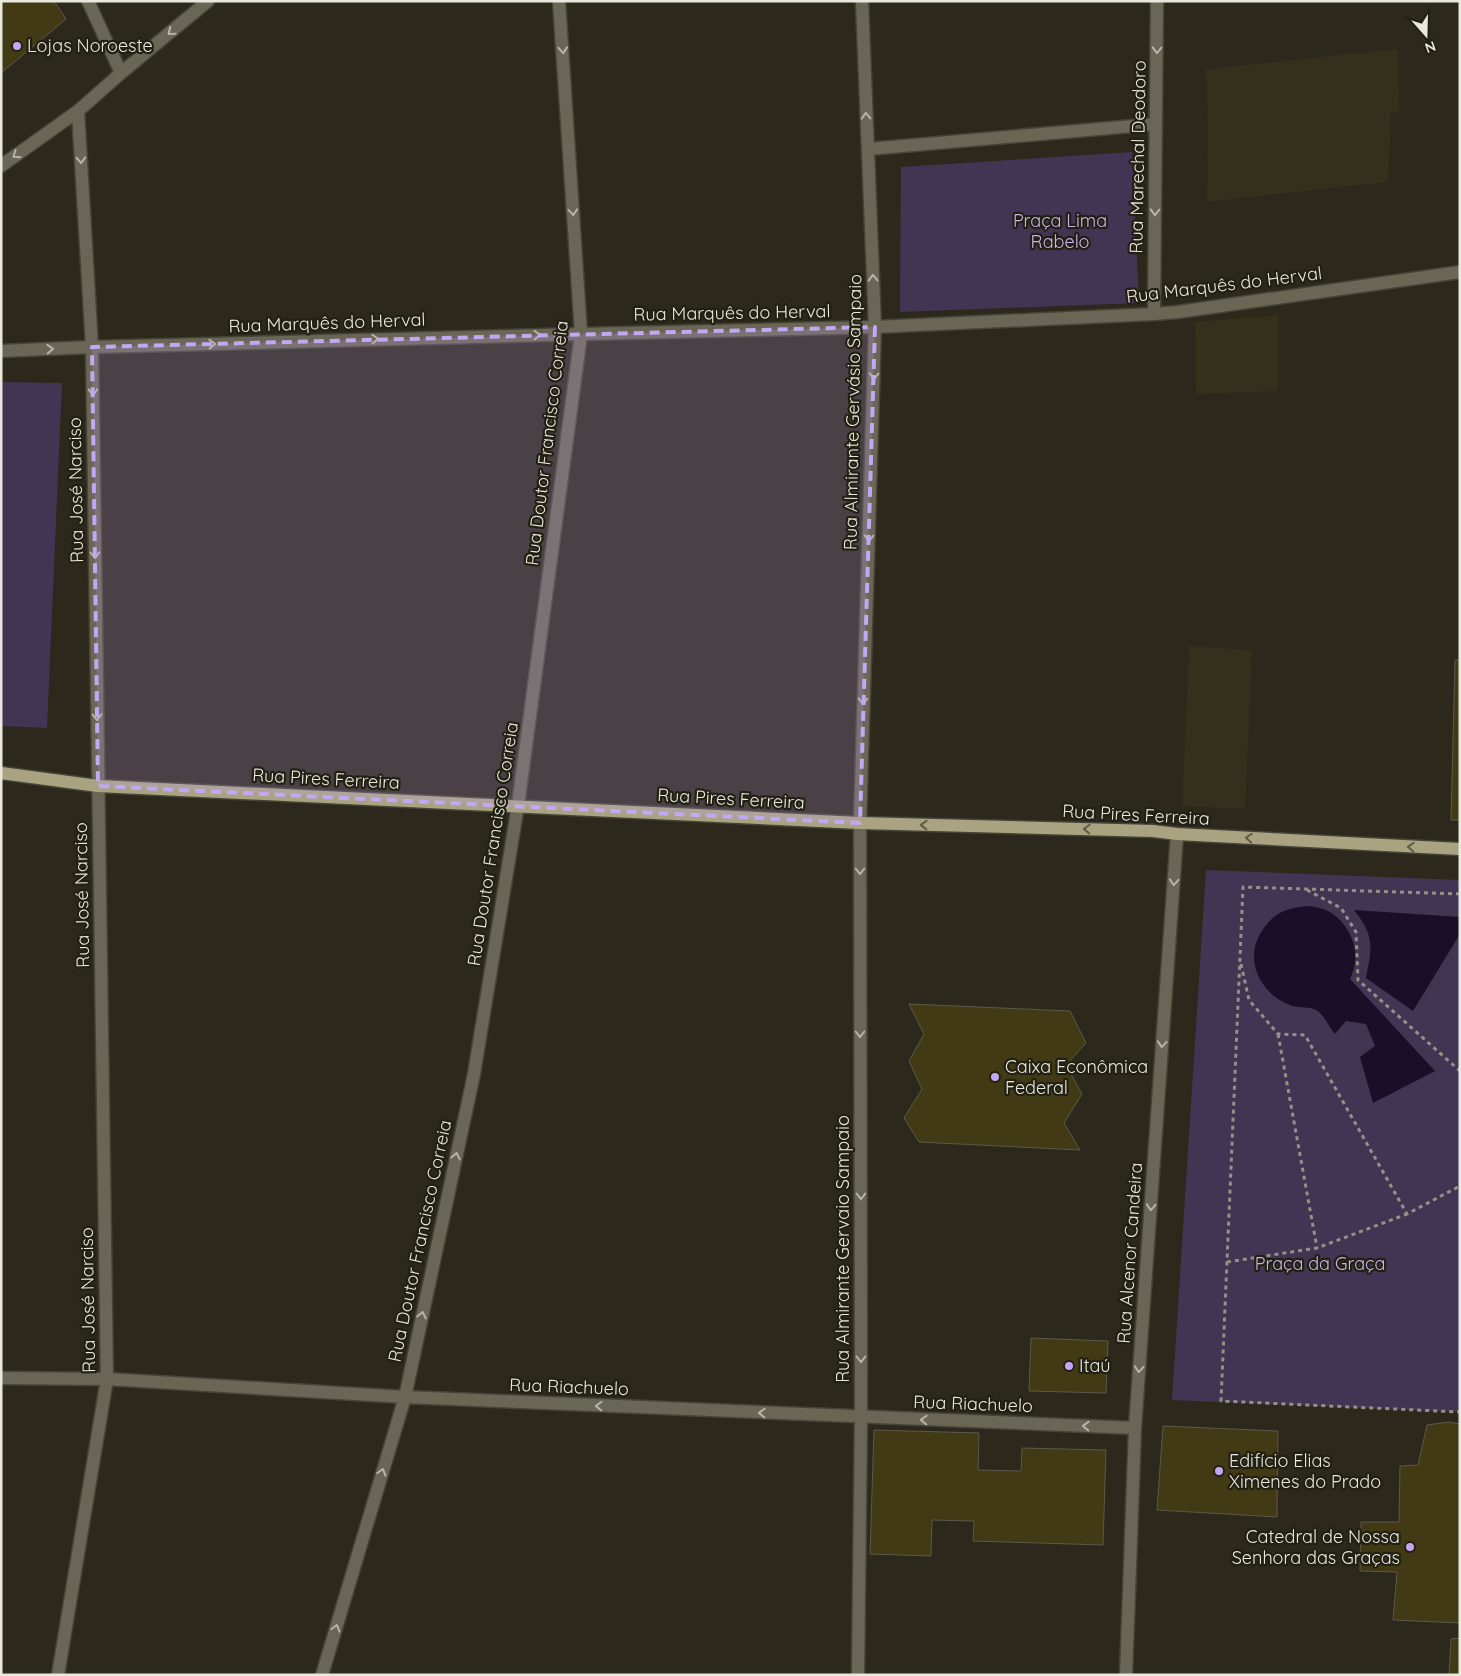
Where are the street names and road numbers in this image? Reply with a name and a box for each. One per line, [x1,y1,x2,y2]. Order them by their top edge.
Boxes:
street label: Rua Marechal Deodoro [1124,60,1151,254]
street label: Rua Marquês do Herval [1125,261,1323,308]
street label: Rua Almirante Gervásio Sampaio [839,274,866,550]
street label: Rua Marquês do Herval [633,299,831,326]
street label: Rua Marquês do Herval [228,308,426,337]
street label: Rua Doutor Francisco Correia [520,319,573,567]
street label: Rua José Narciso [63,417,88,563]
street label: Rua Doutor Francisco Correia [462,720,523,968]
street label: Rua Pires Ferreira [252,763,400,794]
street label: Rua Pires Ferreira [657,783,805,814]
street label: Rua Pires Ferreira [1062,799,1210,830]
street label: Rua José Narciso [69,822,94,968]
street label: Rua Almirante Gervaio Sampaio [831,1115,854,1383]
street label: Rua Doutor Francisco Correia [383,1118,456,1364]
street label: Rua Alcenor Candeira [1112,1161,1147,1344]
street label: Rua José Narciso [75,1227,100,1373]
street label: Rua Riachuelo [509,1373,629,1400]
street label: Rua Riachuelo [913,1390,1033,1417]

